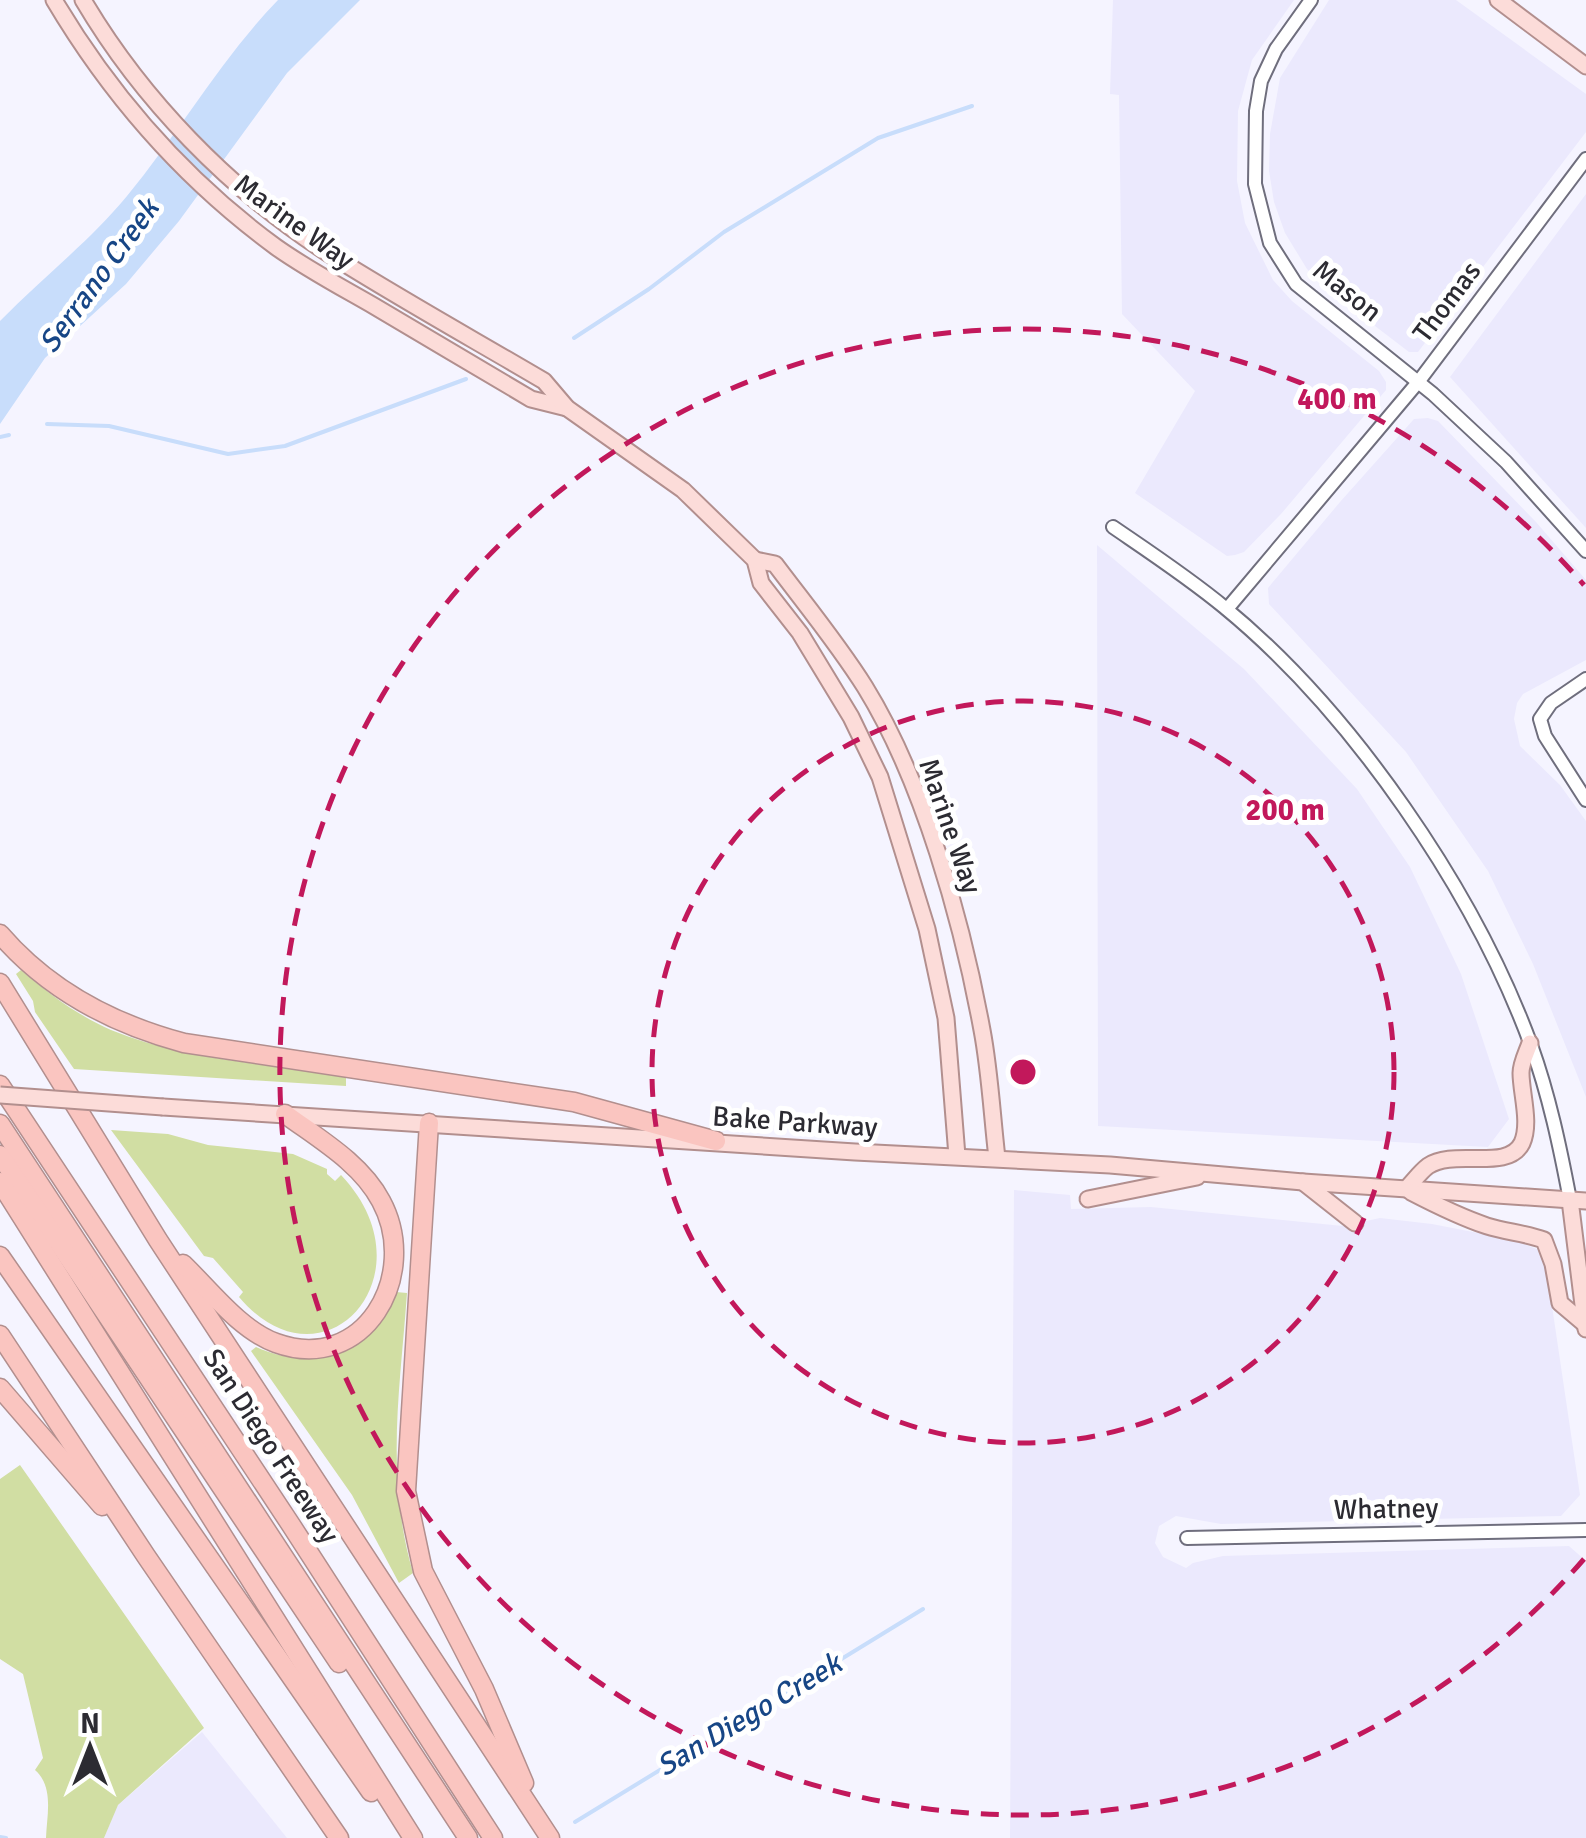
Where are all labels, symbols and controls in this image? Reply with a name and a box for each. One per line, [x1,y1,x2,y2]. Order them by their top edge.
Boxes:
street label: Marine Way [227,167,361,277]
water label: Serrano Creek [31,190,169,360]
street label: Mason [1306,253,1388,329]
street label: Thomas [1406,255,1488,349]
text: 400 m [1297,381,1377,418]
street label: Marine Way [911,754,989,898]
text: 200 m [1245,792,1325,829]
centre of rings [1005,1054,1041,1090]
street label: Bake Parkway [711,1099,879,1145]
street label: San Diego Freeway [196,1342,346,1550]
street label: Whatney [1333,1491,1439,1527]
water label: San Diego Creek [650,1644,851,1785]
north arrow [40,1698,140,1798]
text: N [80,1707,100,1741]

